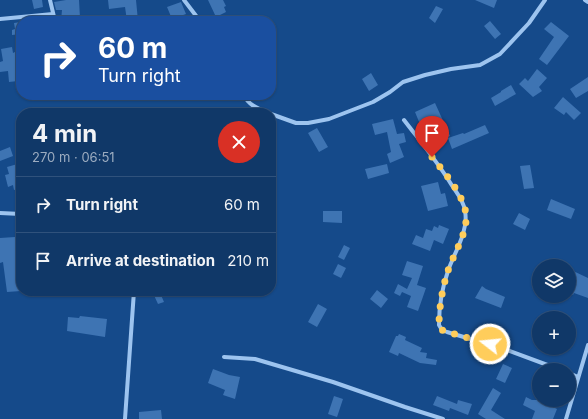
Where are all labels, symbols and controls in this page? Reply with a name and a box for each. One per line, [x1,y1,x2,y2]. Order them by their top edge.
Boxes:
text: 60 m [98,31,167,65]
icon: right [32,32,84,84]
text: Turn right [98,65,181,86]
pin [415,116,449,157]
text: 4 min [32,119,97,148]
button: close [218,121,260,163]
icon: arrive [421,122,443,144]
text: 270 m · 06:51 [32,149,115,165]
icon: right [32,194,54,216]
text: Turn right [66,195,138,214]
text: 60 m [224,195,260,214]
icon: arrive [32,250,54,272]
text: Arrive at destination [66,251,215,270]
text: 210 m [227,251,269,270]
map controls [532,259,576,407]
button: layers [532,259,576,303]
button: + [532,311,576,355]
position arrow [469,323,511,365]
button: − [532,363,576,407]

